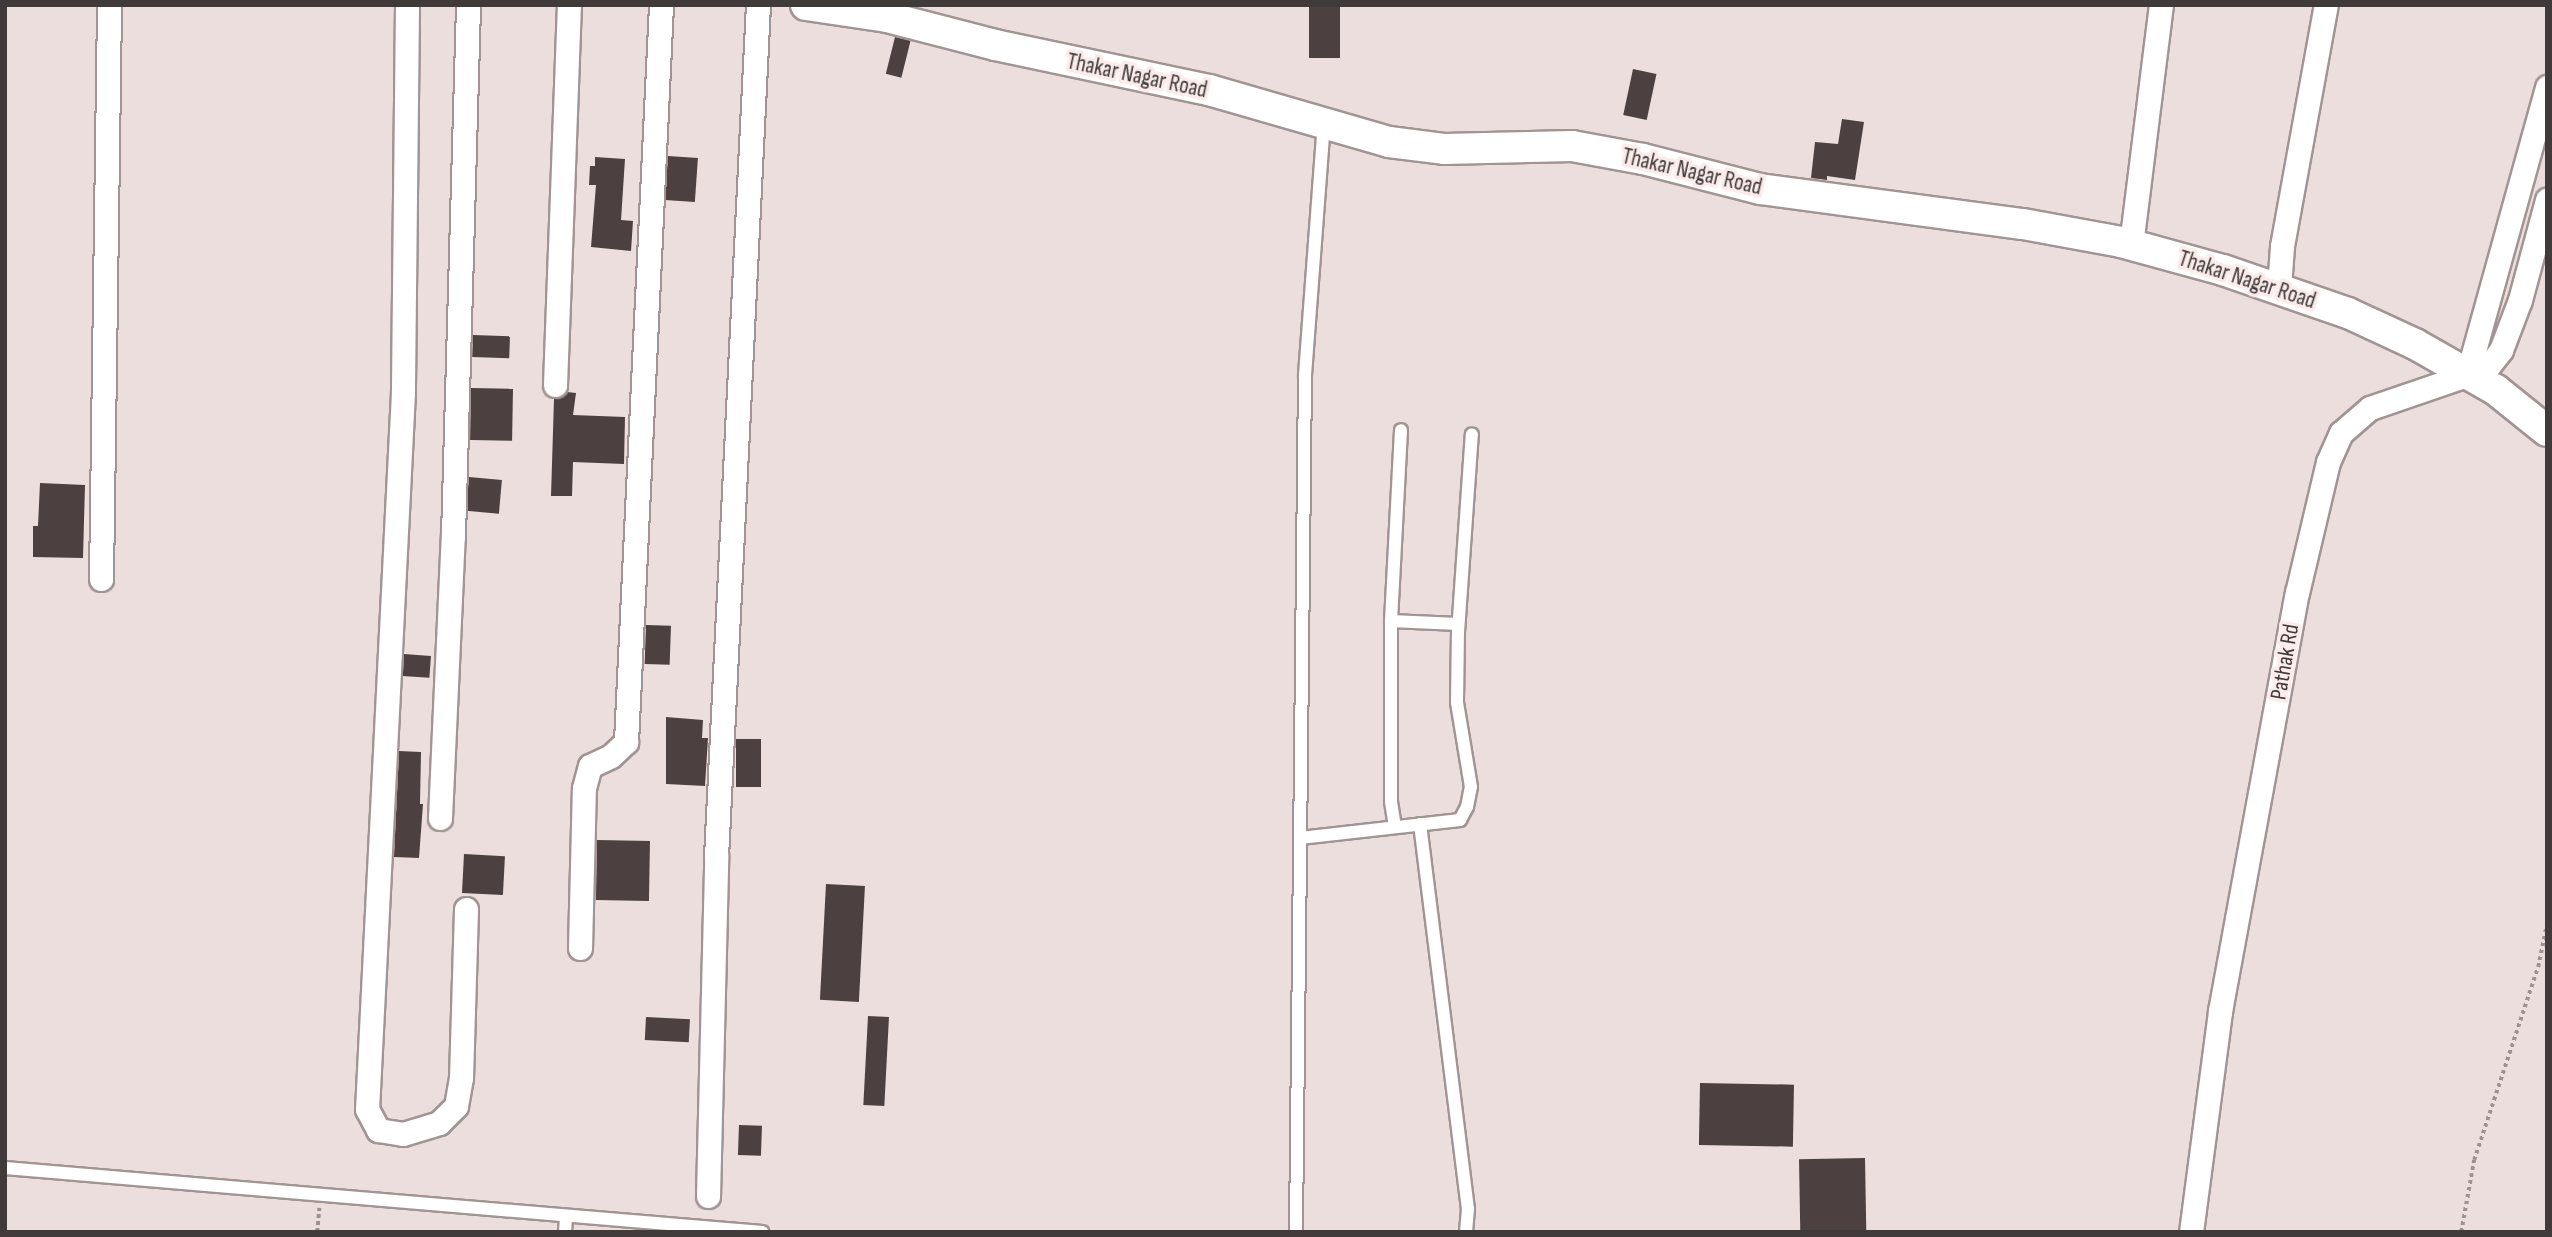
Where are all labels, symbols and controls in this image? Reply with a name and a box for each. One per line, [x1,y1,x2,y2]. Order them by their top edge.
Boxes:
street label: Thakar Nagar Road [1064,48,1210,104]
street label: Thakar Nagar Road [1619,143,1765,201]
street label: Thakar Nagar Road [2175,245,2319,315]
street label: Pathak Rd [2265,622,2305,702]

